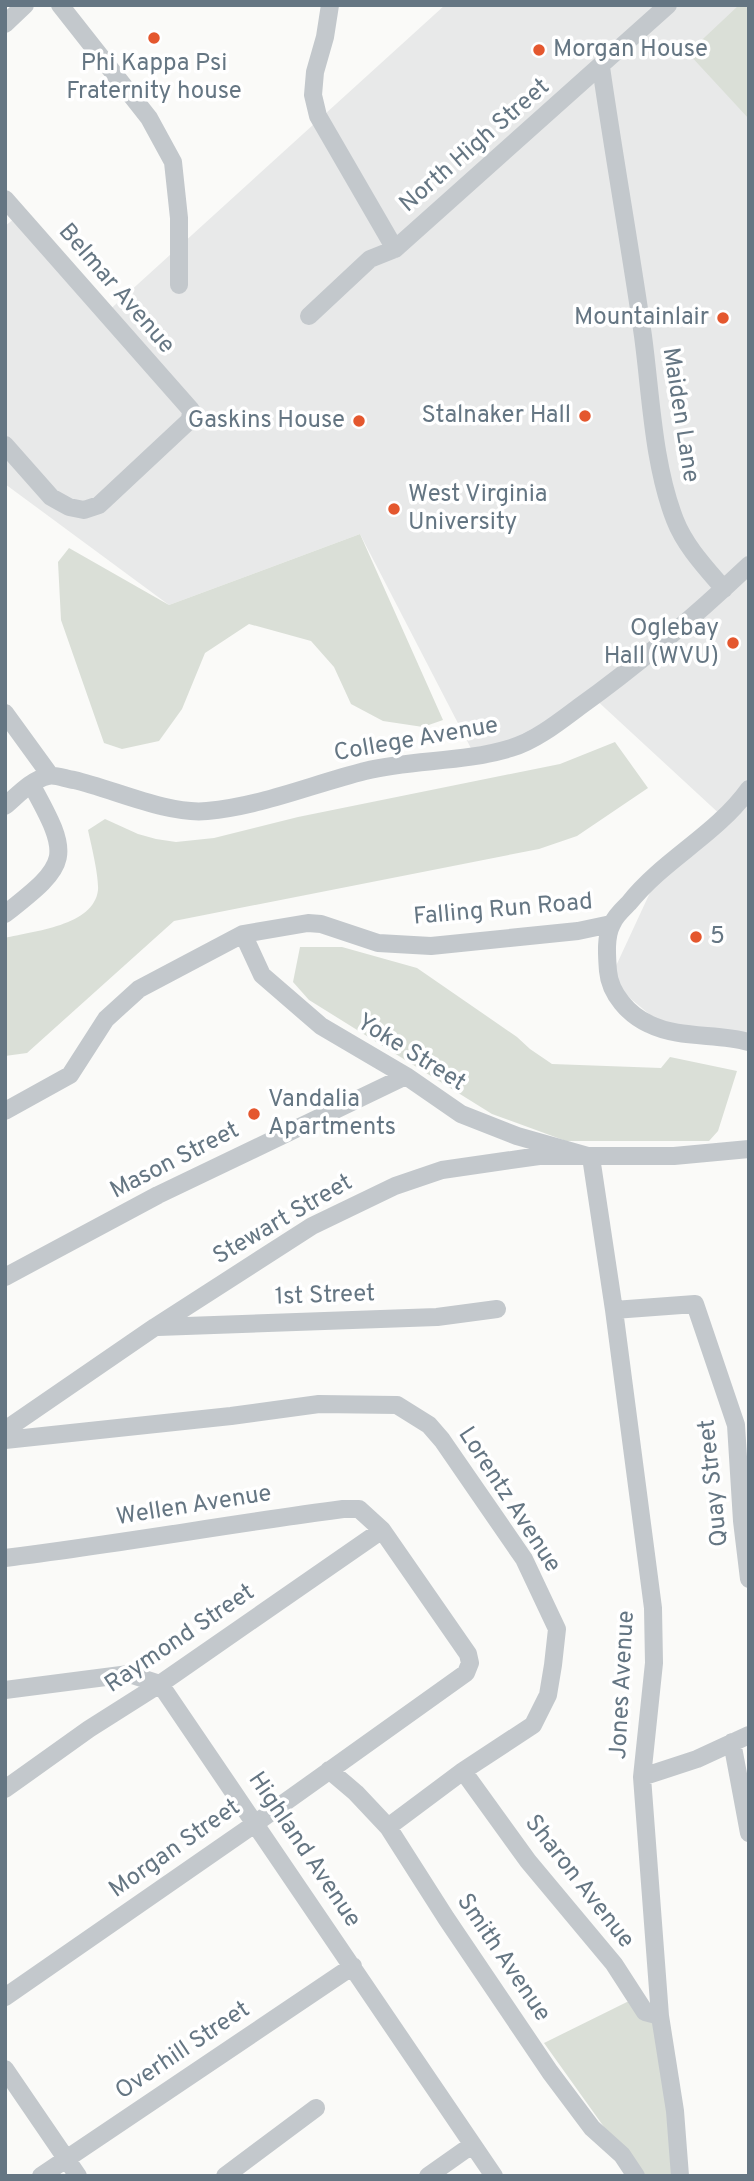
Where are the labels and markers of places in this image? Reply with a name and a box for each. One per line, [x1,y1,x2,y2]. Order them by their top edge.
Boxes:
marker: Phi Kappa Psi Fraternity house [146,30,162,46]
place label: Morgan House [553,35,708,65]
marker: Morgan House [531,42,547,58]
place label: Phi Kappa Psi Fraternity house [66,49,242,107]
place label: Mountainlair [574,303,709,333]
marker: Mountainlair [715,310,731,326]
place label: Stalnaker Hall [421,401,571,431]
place label: Gaskins House [188,406,345,436]
marker: Stalnaker Hall [577,408,593,424]
marker: Gaskins House [351,413,367,429]
place label: West Virginia University [408,480,547,538]
marker: West Virginia University [386,501,402,517]
place label: Oglebay Hall (WVU) [604,614,719,672]
marker: Oglebay Hall (WVU) [725,635,741,651]
place label: 5 [710,922,725,952]
marker: 5 [688,929,704,945]
place label: Vandalia Apartments [268,1085,396,1143]
marker: Vandalia Apartments [246,1106,262,1122]

